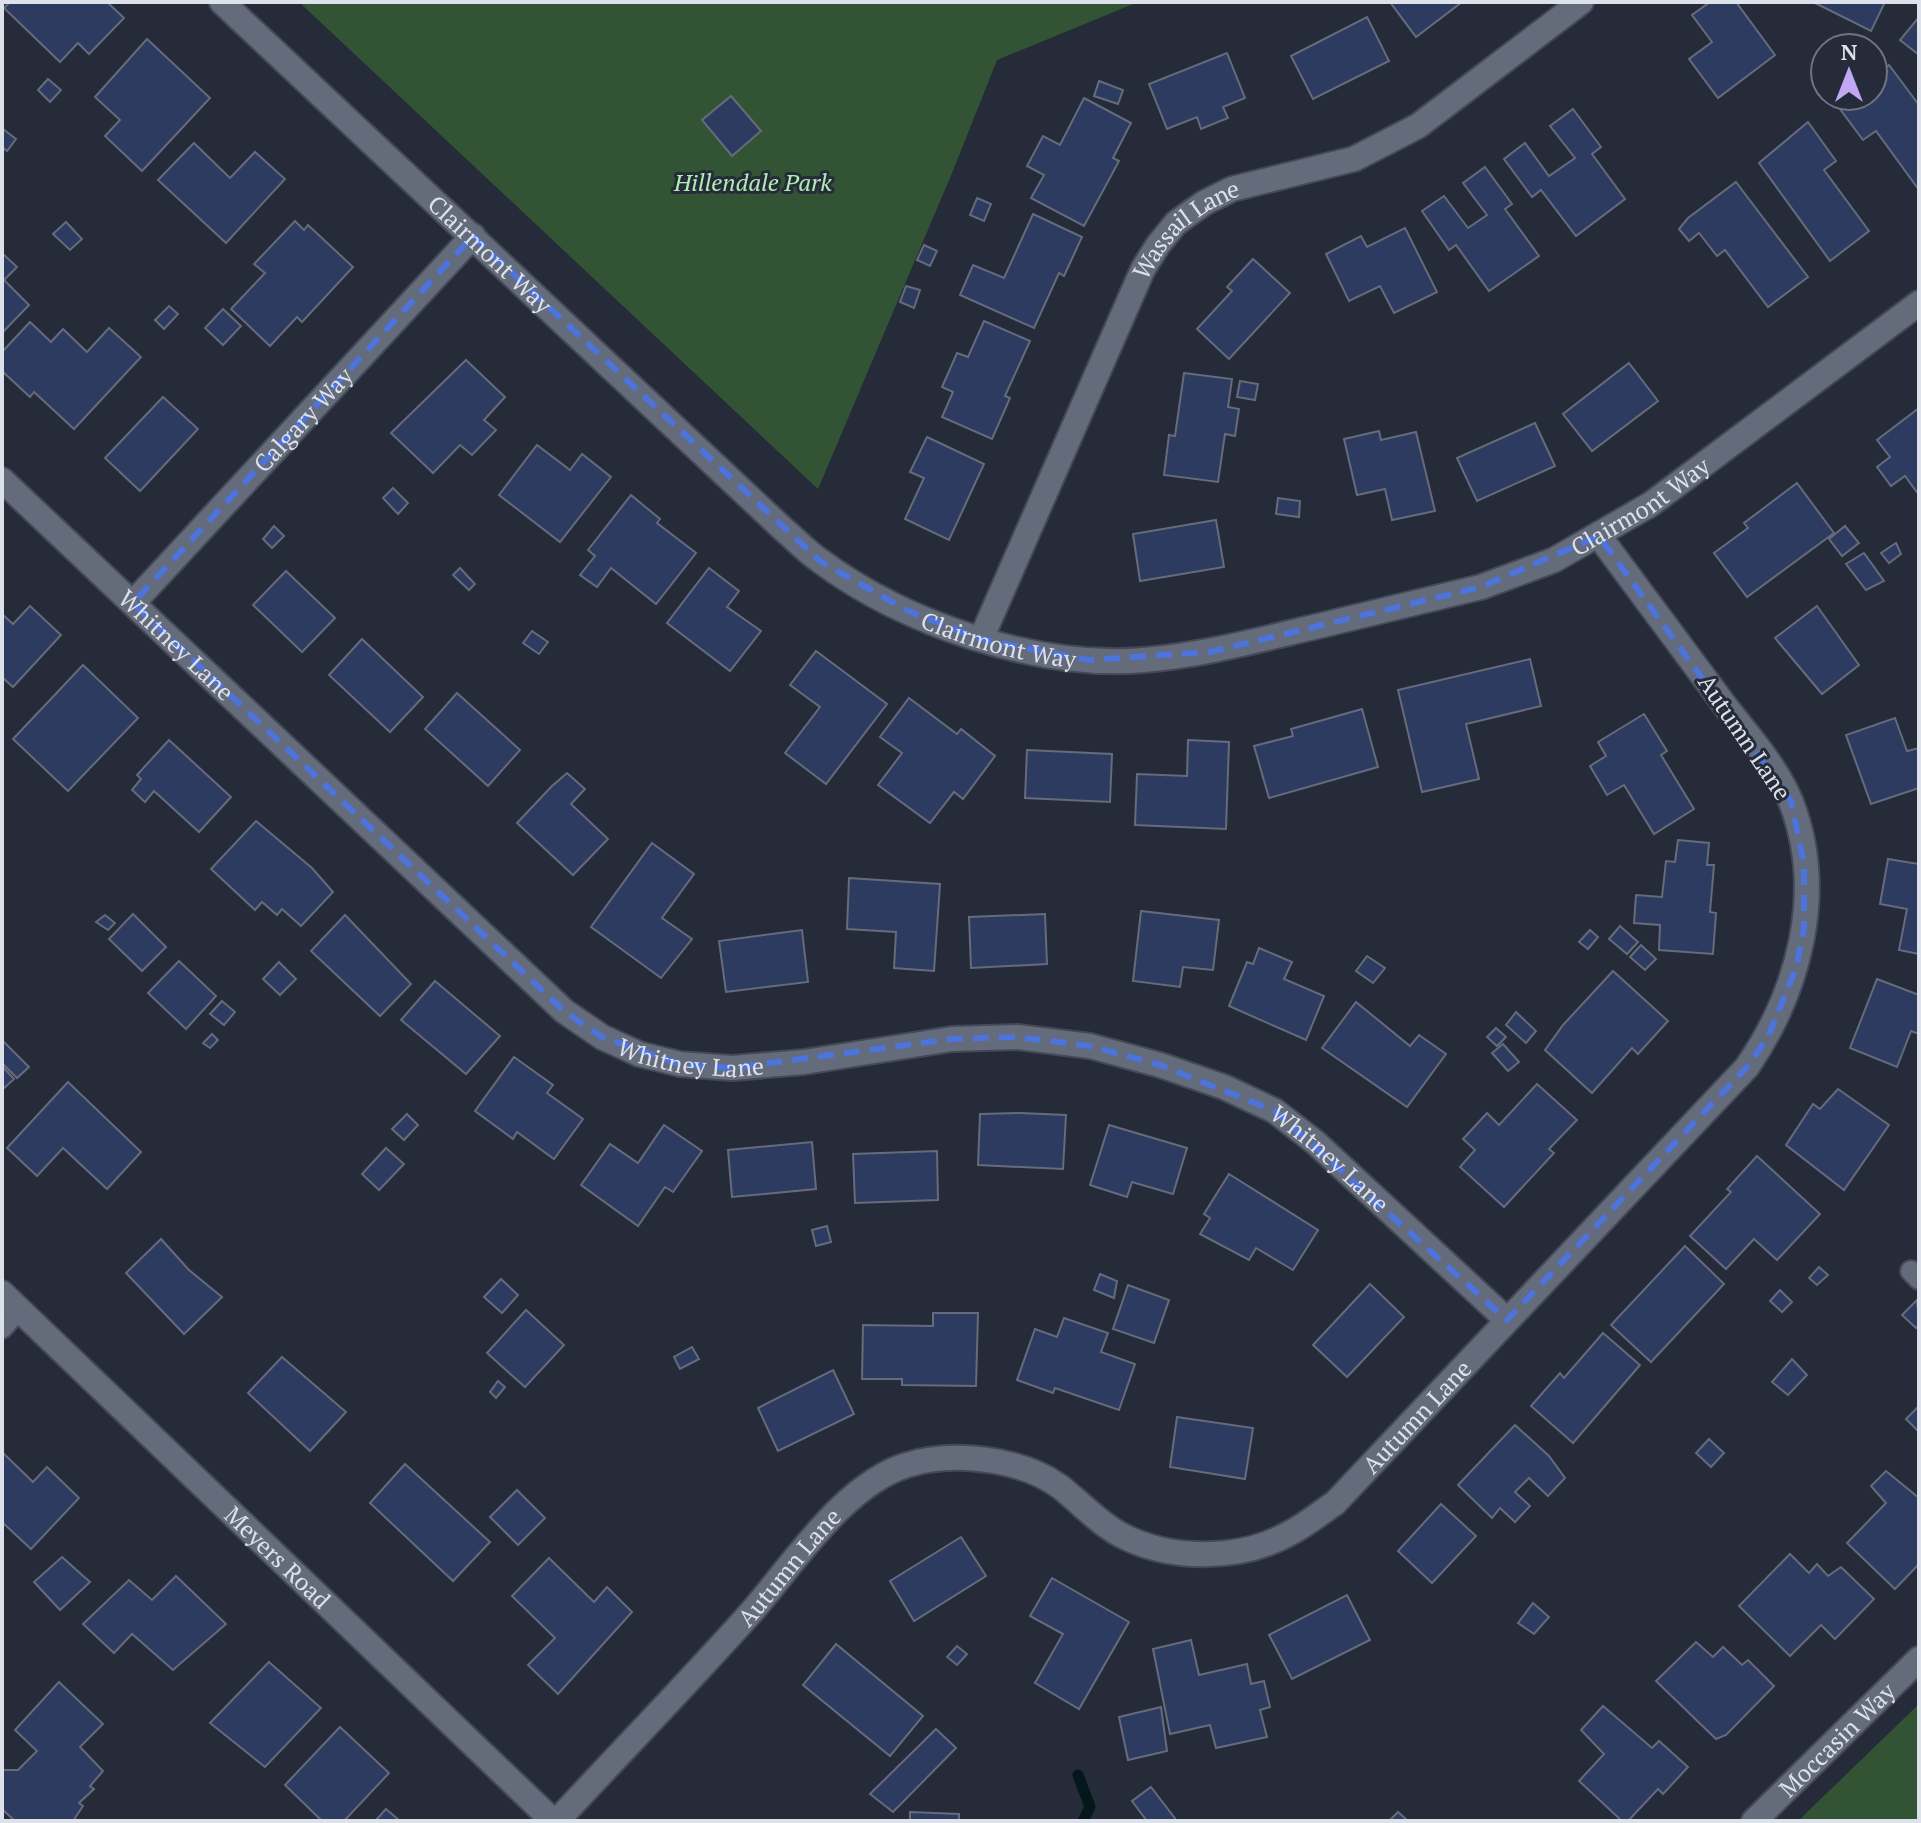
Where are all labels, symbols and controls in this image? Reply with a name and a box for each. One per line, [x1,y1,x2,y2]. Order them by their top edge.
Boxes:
north arrow [1809,32,1889,112]
text: N [1841,37,1858,66]
park label: Hillendale Park [673,166,832,198]
street label: Wassail Lane [1125,172,1242,285]
street label: Clairmont Way [421,188,560,321]
street label: Calgary Way [246,360,360,479]
street label: Clairmont Way [1565,449,1716,563]
street label: Whitney Lane [112,582,241,707]
street label: Clairmont Way [916,604,1079,675]
street label: Autumn Lane [1691,668,1799,806]
street label: Whitney Lane [612,1030,765,1084]
street label: Whitney Lane [1264,1097,1396,1219]
street label: Autumn Lane [1355,1353,1478,1480]
street label: Meyers Road [218,1499,338,1616]
street label: Autumn Lane [730,1501,848,1633]
street label: Moccasin Way [1772,1675,1902,1804]

